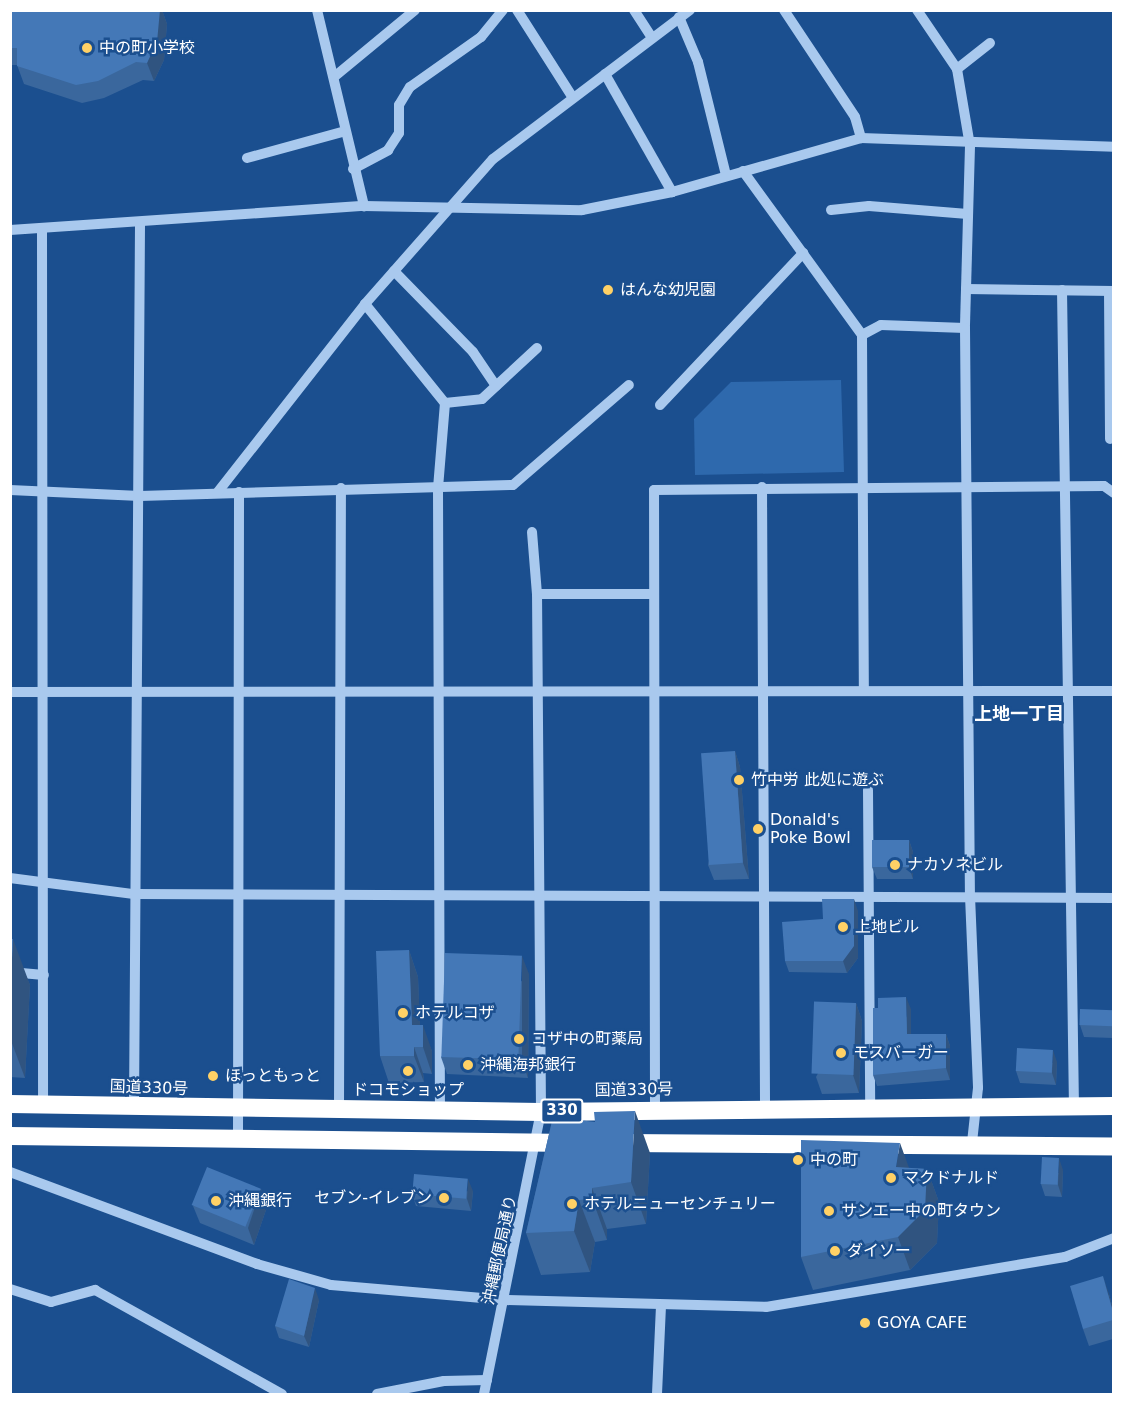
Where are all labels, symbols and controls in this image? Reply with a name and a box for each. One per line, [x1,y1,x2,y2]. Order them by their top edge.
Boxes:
place label: 中の町小学校 [99,38,195,58]
marker: 中の町小学校 [80,41,94,55]
place label: はんな幼児園 [620,280,716,300]
marker: はんな幼児園 [601,283,615,297]
district label: 上地一丁目 [974,703,1064,725]
place label: 竹中労 此処に遊ぶ [751,770,884,790]
marker: 竹中労 此処に遊ぶ [732,773,746,787]
place label: Donald's Poke Bowl [770,810,851,848]
marker: Donald's Poke Bowl [751,822,765,836]
place label: ナカソネビル [907,855,1003,875]
marker: ナカソネビル [888,858,902,872]
place label: 上地ビル [855,917,919,937]
marker: 上地ビル [836,920,850,934]
place label: ホテルコザ [415,1003,495,1023]
marker: ホテルコザ [396,1006,410,1020]
place label: コザ中の町薬局 [531,1029,643,1049]
marker: コザ中の町薬局 [512,1032,526,1046]
place label: モスバーガー [853,1043,949,1063]
marker: モスバーガー [834,1046,848,1060]
place label: 沖縄海邦銀行 [480,1055,576,1075]
marker: 沖縄海邦銀行 [461,1058,475,1072]
marker: ドコモショップ [401,1064,415,1078]
place label: ほっともっと [225,1066,321,1086]
marker: ほっともっと [206,1069,220,1083]
street label: 国道330号 [109,1077,189,1099]
place label: ドコモショップ [352,1080,464,1100]
street label: 国道330号 [595,1080,673,1100]
road number: 330 [540,1099,584,1123]
place label: 中の町 [810,1150,858,1170]
marker: 中の町 [791,1153,805,1167]
place label: マクドナルド [903,1168,999,1188]
marker: マクドナルド [884,1171,898,1185]
place label: セブン-イレブン [314,1188,432,1208]
place label: 沖縄銀行 [228,1191,292,1211]
marker: セブン-イレブン [437,1191,451,1205]
street label: 沖縄郵便局通り [479,1193,521,1307]
marker: 沖縄銀行 [209,1194,223,1208]
place label: ホテルニューセンチュリー [584,1194,776,1214]
marker: ホテルニューセンチュリー [565,1197,579,1211]
place label: サンエー中の町タウン [841,1201,1001,1221]
marker: サンエー中の町タウン [822,1204,836,1218]
place label: ダイソー [847,1241,911,1261]
marker: ダイソー [828,1244,842,1258]
place label: GOYA CAFE [877,1313,967,1333]
marker: GOYA CAFE [858,1316,872,1330]

